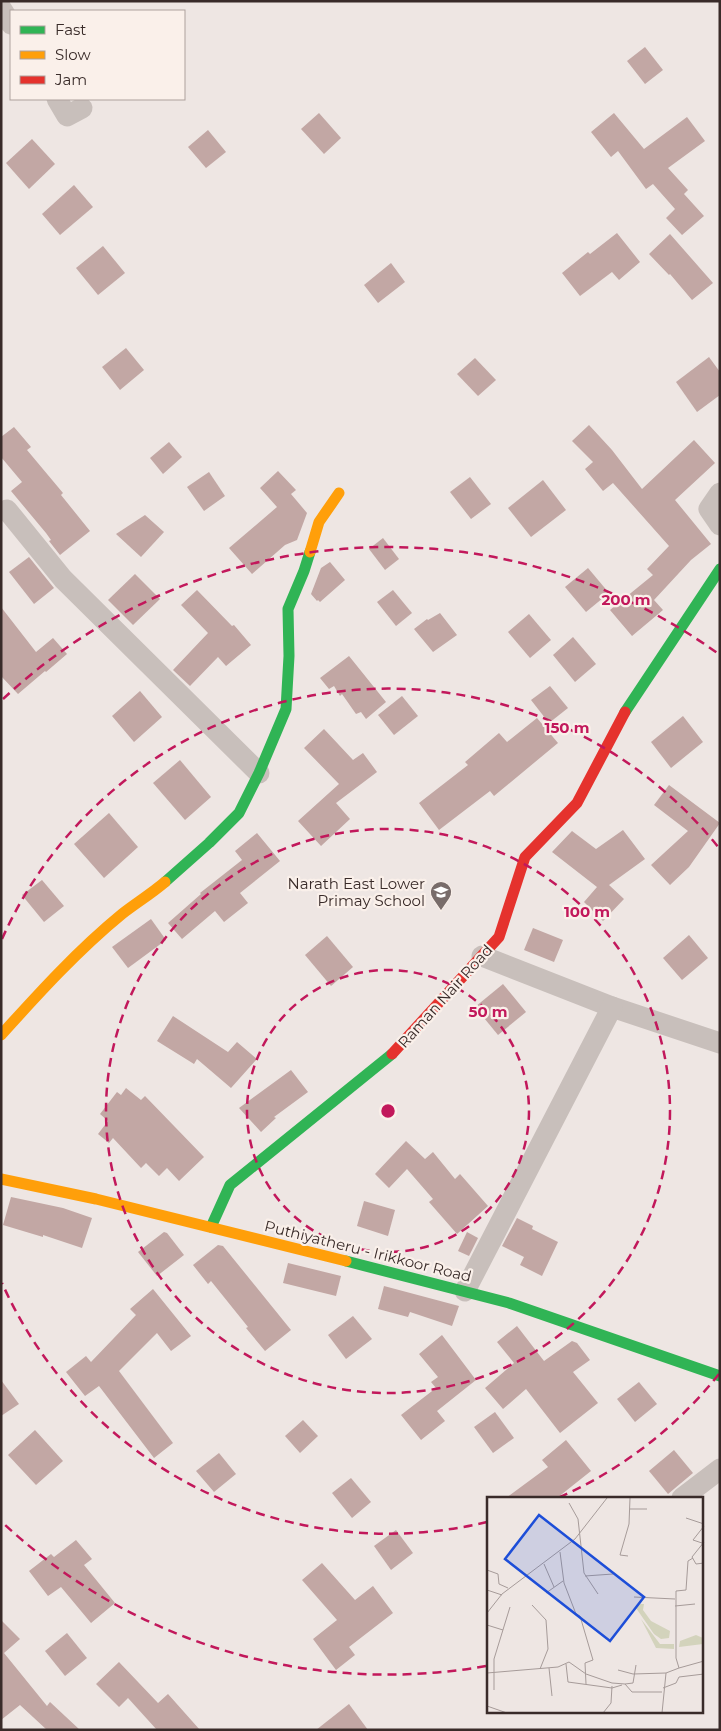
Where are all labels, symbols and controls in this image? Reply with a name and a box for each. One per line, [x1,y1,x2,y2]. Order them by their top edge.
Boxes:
legend [10,10,185,100]
text: Fast [55,20,86,39]
text: Slow [55,45,91,64]
text: Jam [54,70,87,89]
text: 200 m [601,590,651,609]
text: 150 m [545,718,589,737]
place label: Narath East Lower Primay School [287,874,425,910]
school or university icon: Narath East Lower Primay School [429,880,453,911]
text: 100 m [564,902,610,921]
street label: Raman Nair Road [394,940,496,1052]
text: 50 m [468,1002,508,1021]
centre of rings [379,1102,397,1120]
street label: Puthiyatheru - Irikkoor Road [262,1216,474,1286]
inset map [487,1497,704,1714]

